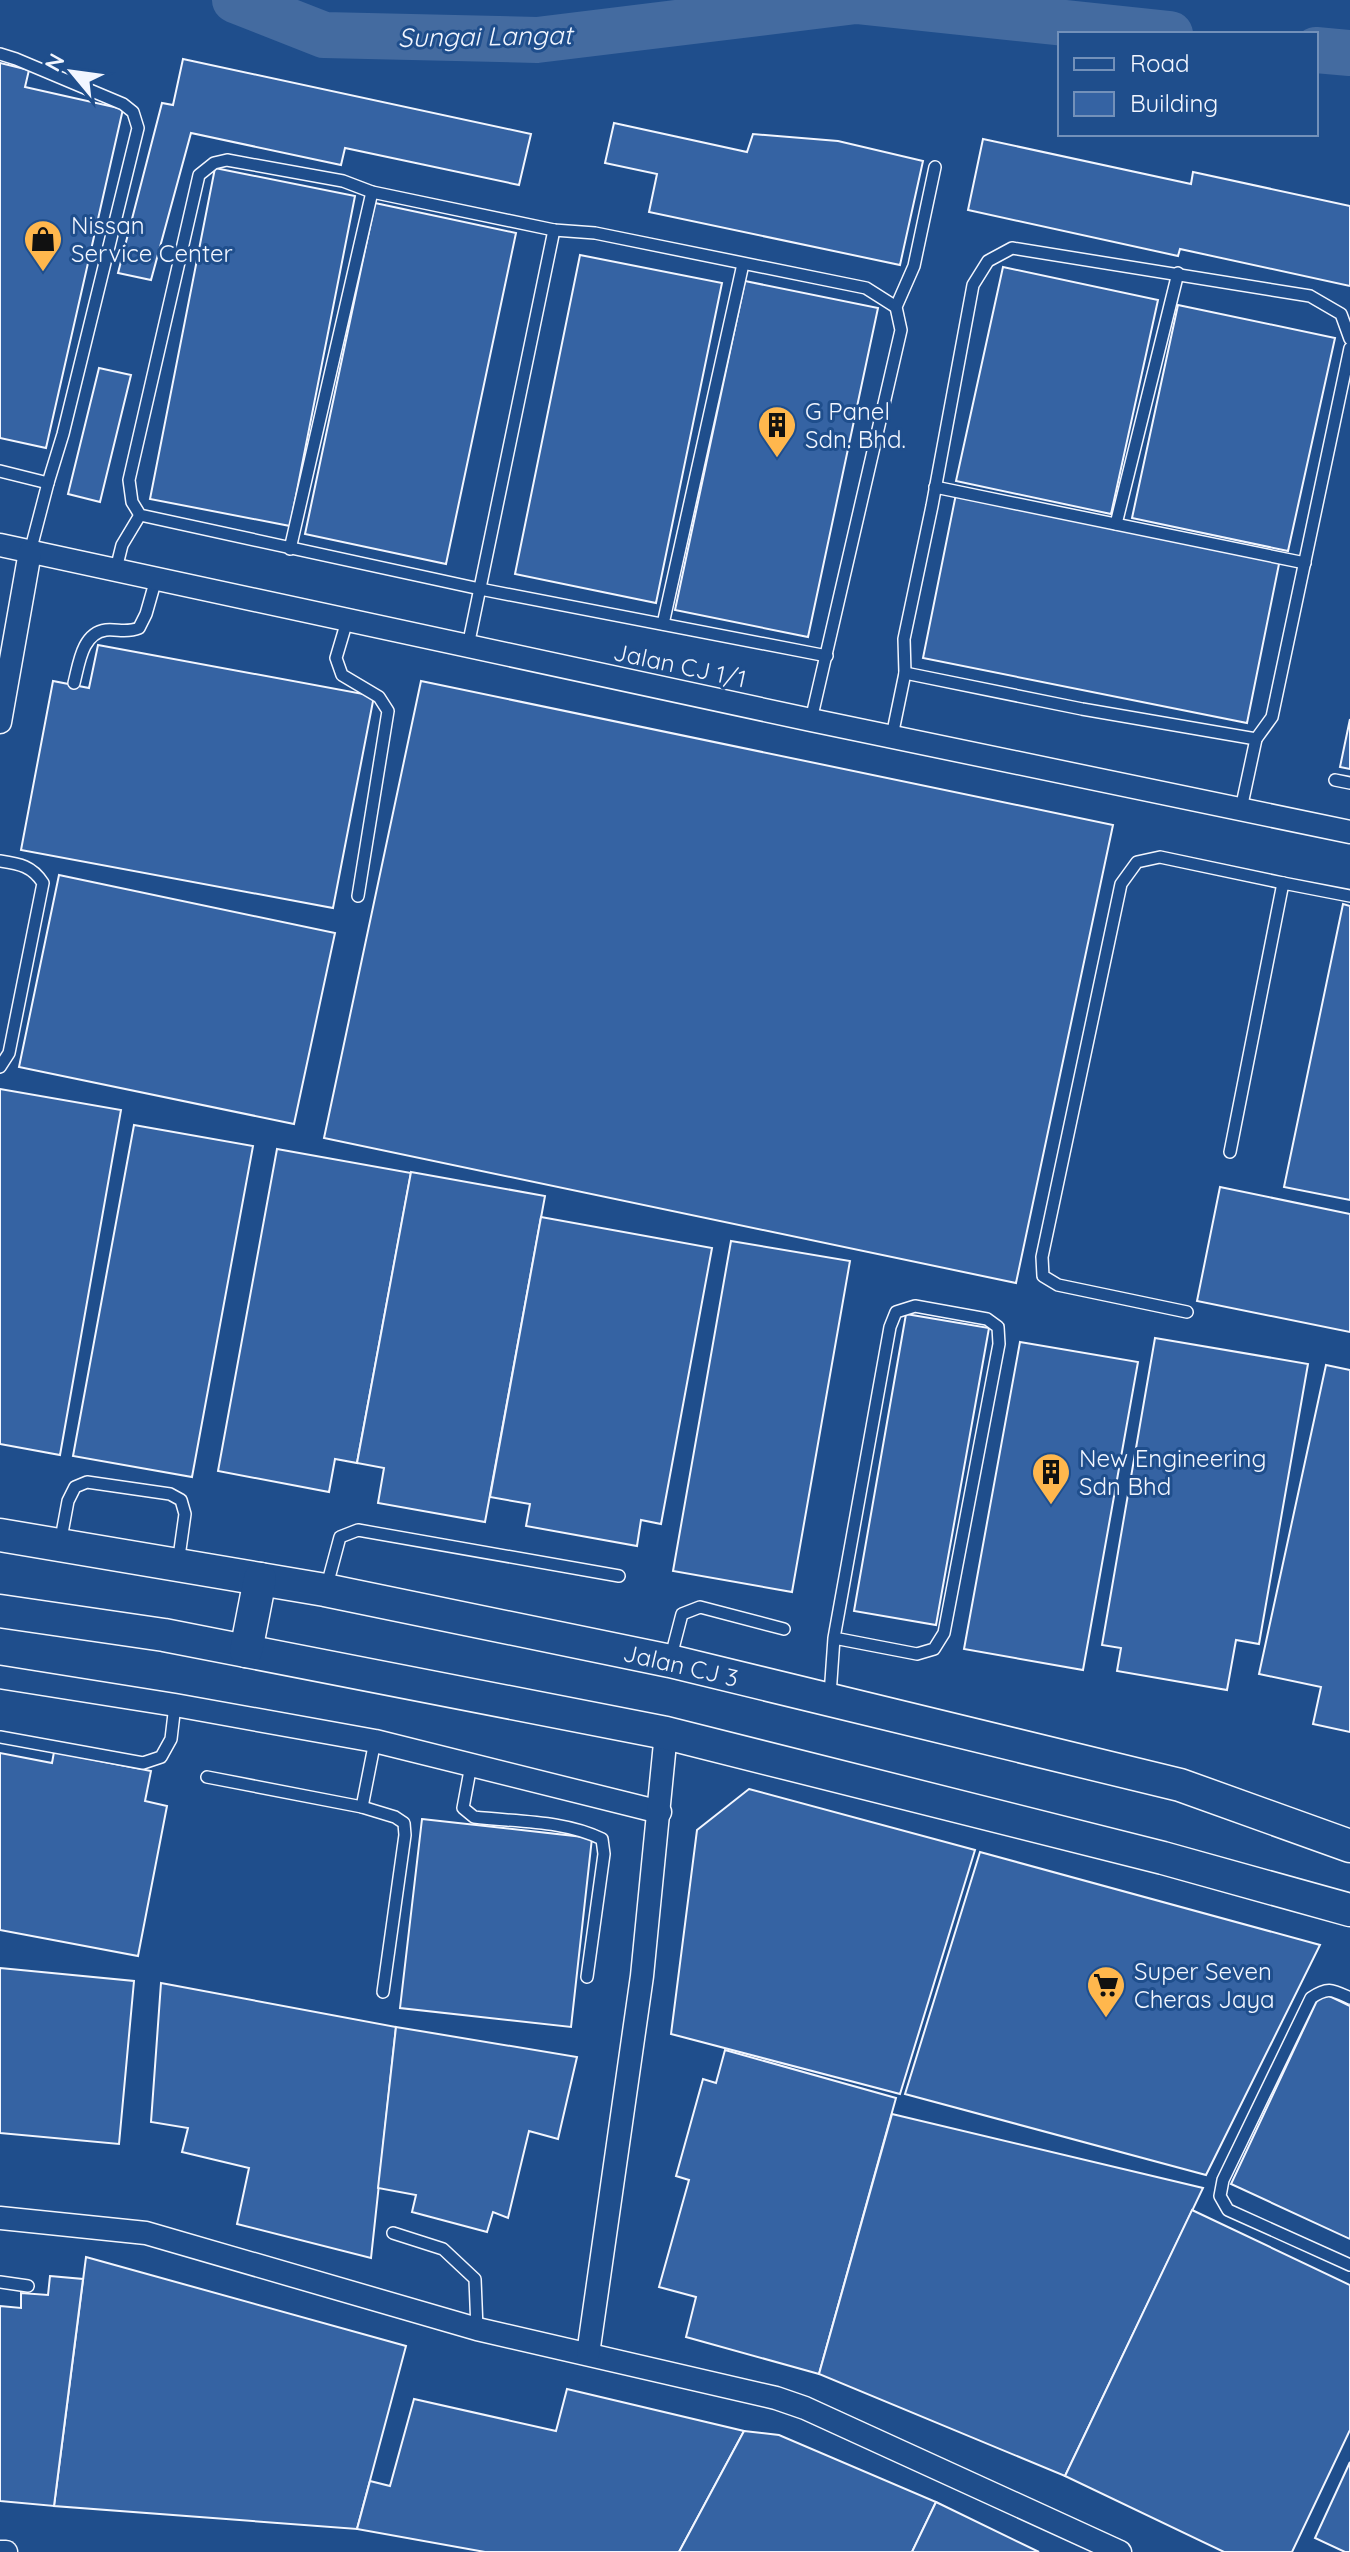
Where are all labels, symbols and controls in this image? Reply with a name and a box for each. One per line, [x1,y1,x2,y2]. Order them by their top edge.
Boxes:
water label: Sungai Langat [398,18,576,54]
north arrow [32,32,112,112]
legend [1058,32,1318,136]
text: N [38,48,71,76]
text: Road [1130,48,1190,78]
text: Building [1130,88,1218,118]
place label: Nissan Service Center [71,210,233,268]
shop icon: Nissan Service Center [22,218,64,273]
place label: G Panel Sdn. Bhd. [805,396,906,454]
building icon: G Panel Sdn. Bhd. [756,404,798,459]
street label: Jalan CJ 1/1 [611,636,749,694]
place label: New Engineering Sdn Bhd [1079,1443,1266,1501]
building icon: New Engineering Sdn Bhd [1030,1451,1072,1506]
street label: Jalan CJ 3 [620,1637,742,1693]
place label: Super Seven Cheras Jaya [1134,1956,1275,2014]
supermarket icon: Super Seven Cheras Jaya [1085,1964,1127,2019]

